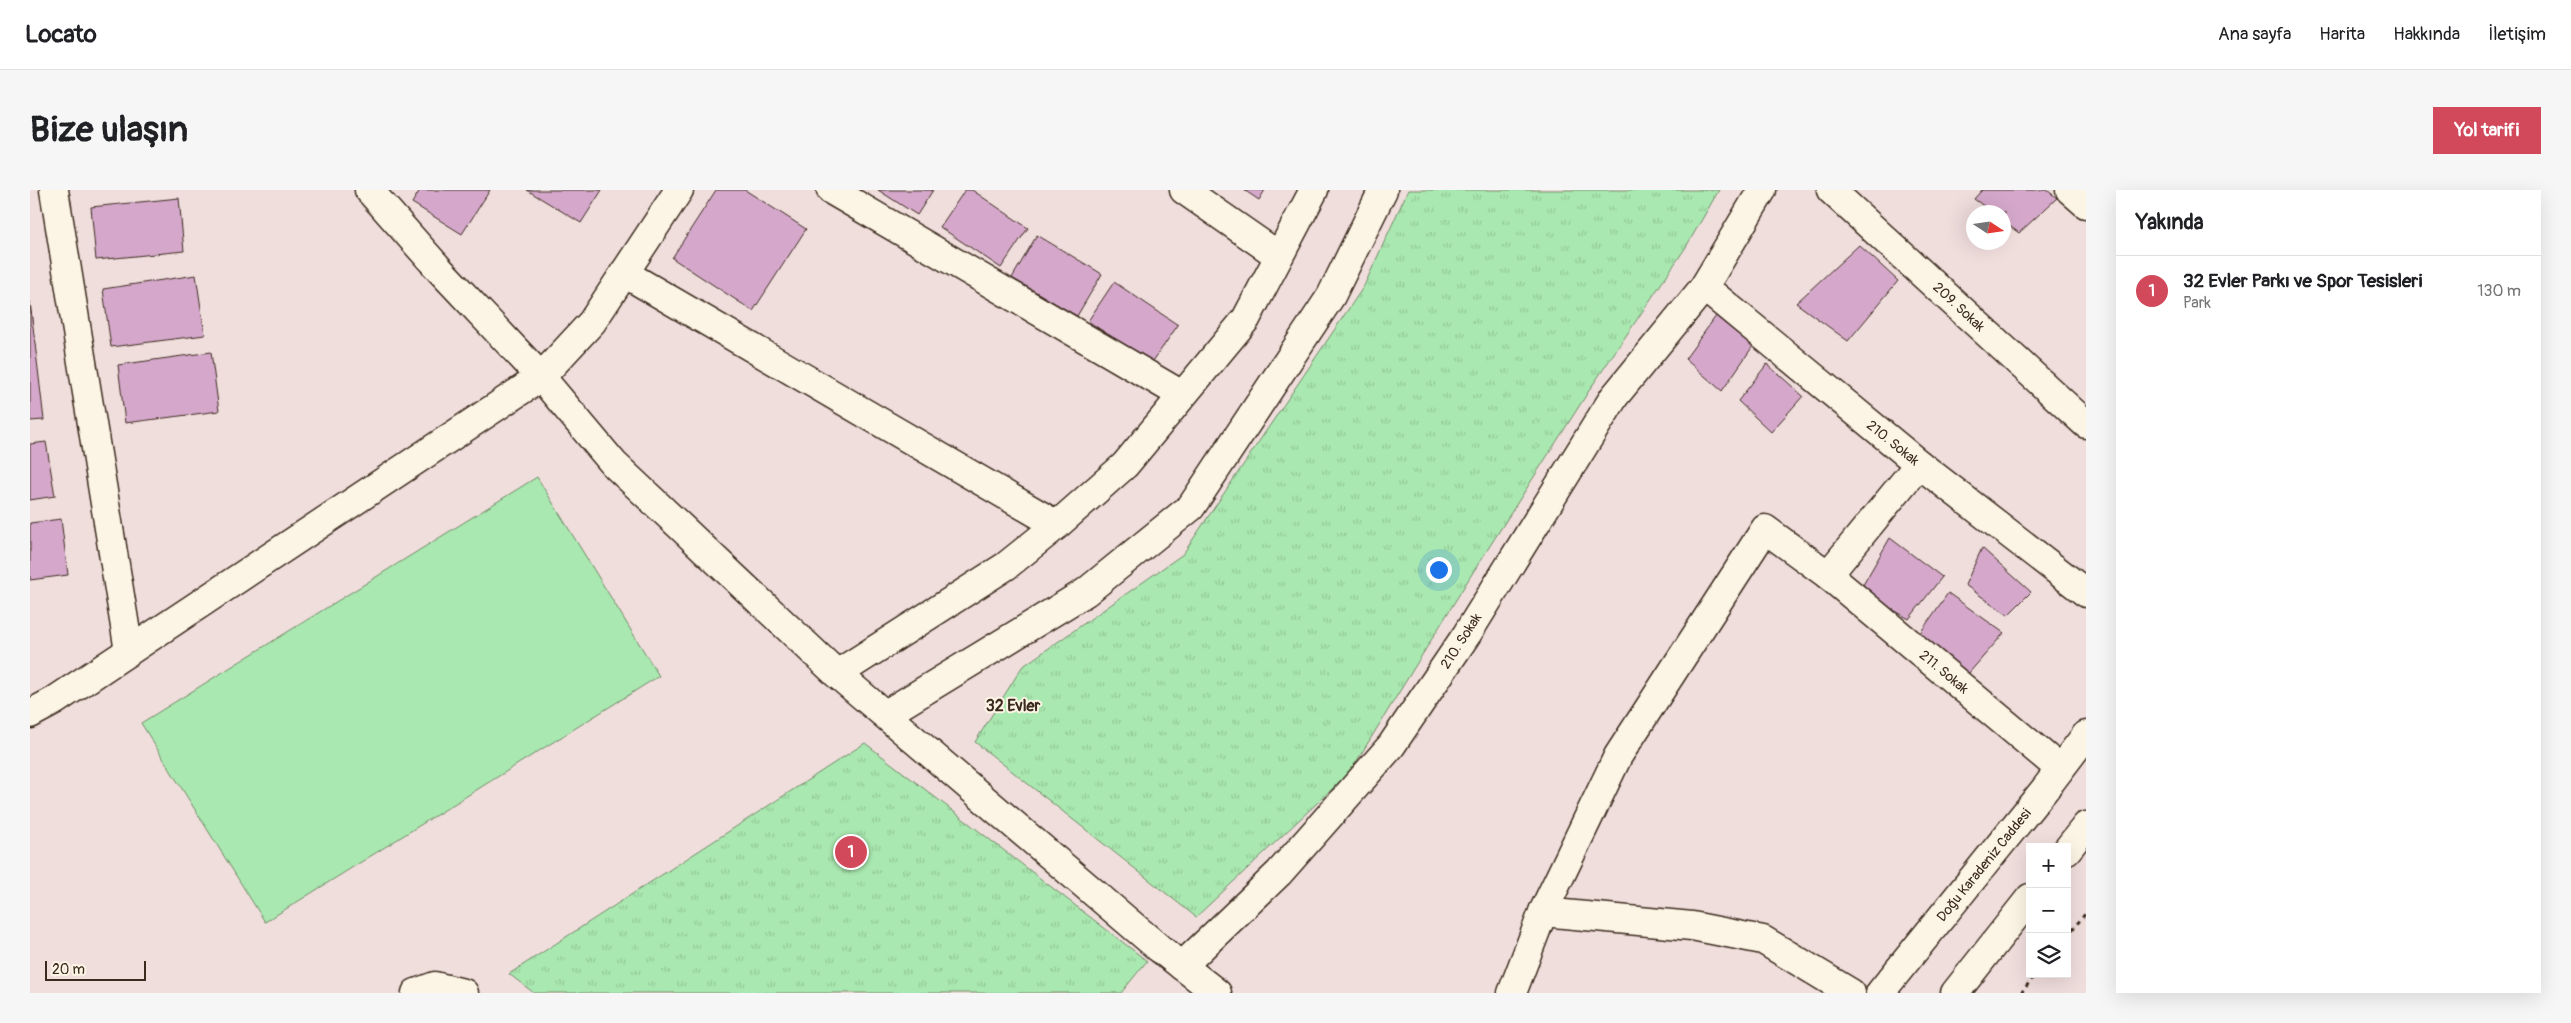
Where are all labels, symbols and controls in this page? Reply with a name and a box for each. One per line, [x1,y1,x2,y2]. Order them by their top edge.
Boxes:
text: Locato [25,20,97,49]
text: Ana sayfa [2218,23,2291,46]
text: Harita [2319,23,2365,46]
text: Hakkında [2393,23,2460,46]
text: İletişim [2488,23,2546,46]
button: Yol tarifi [2433,107,2541,154]
text: Bize ulaşın [30,108,188,152]
north arrow [1966,205,2011,250]
text: Yakında [2136,209,2203,236]
text: 32 Evler Parkı ve Spor Tesisleri [2183,269,2422,293]
street label: 209. Sokak [1930,279,1989,335]
text: 1 [2149,281,2155,301]
text: 130 m [2477,281,2521,301]
text: Park [2183,293,2211,313]
street label: 210. Sokak [1863,417,1923,469]
your location [1426,557,1452,583]
street label: 210. Sokak [1437,610,1485,672]
street label: 211. Sokak [1916,647,1972,697]
district label: 32 Evler [986,696,1040,716]
street label: Doğu Karadeniz Caddesi [1933,805,2035,925]
pin: 1 [835,833,867,871]
map controls [2026,843,2071,978]
button: + [2026,843,2071,888]
button: − [2026,888,2071,933]
button: layers [2026,933,2071,978]
scale bar [45,958,146,981]
text: 20 m [52,961,85,978]

